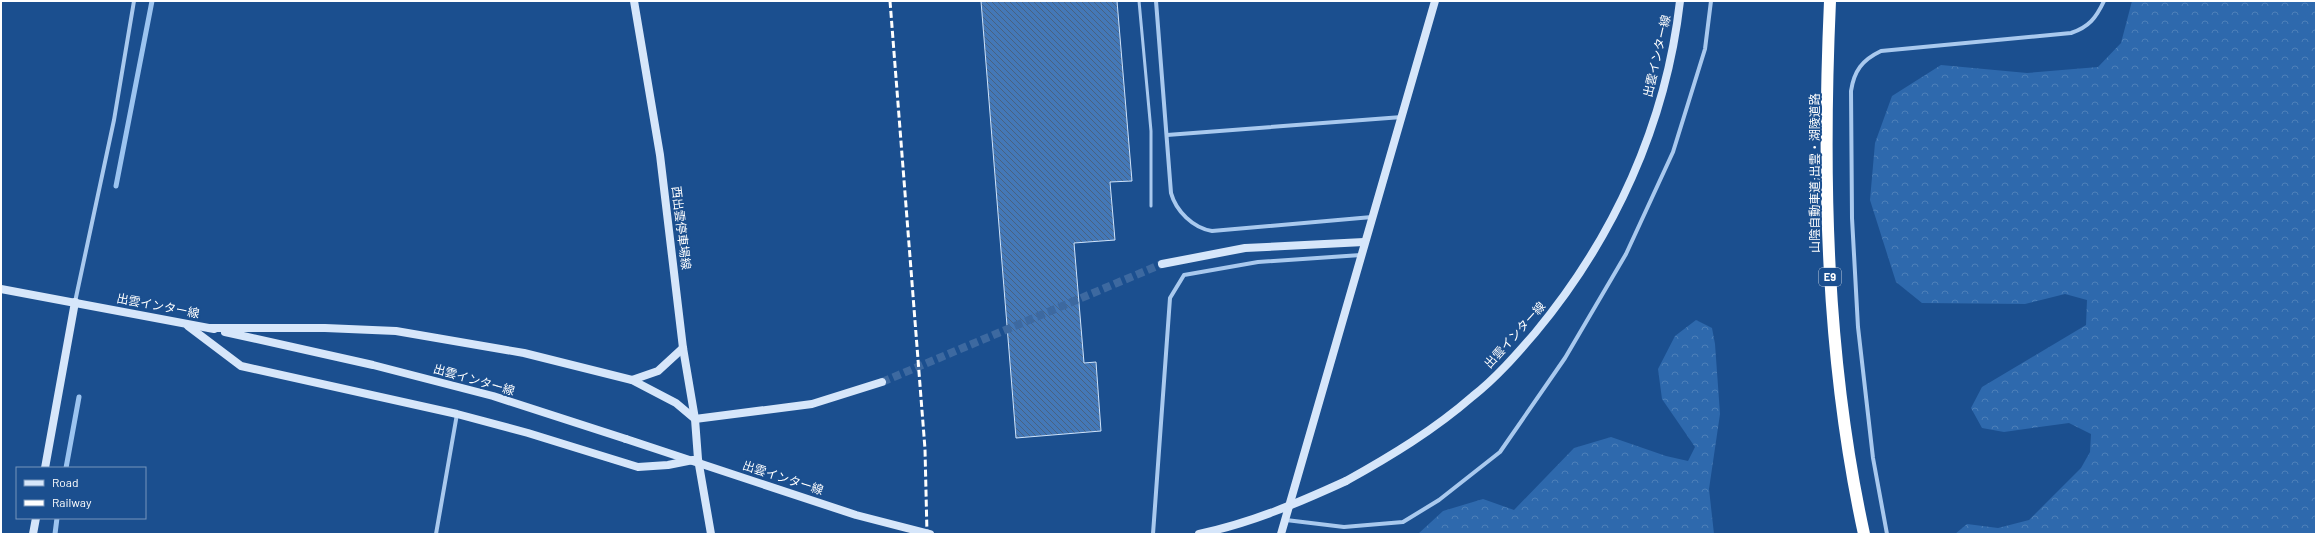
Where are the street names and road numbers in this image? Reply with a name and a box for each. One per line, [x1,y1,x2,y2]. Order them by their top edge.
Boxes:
street label: 出雲インター線 [1640,13,1672,98]
street label: 山陰自動車道;出雲・湖陵道路 [1807,93,1821,253]
street label: 西出雲停車場線 [670,185,694,270]
road number: E9 [1819,268,1841,286]
street label: 出雲インター線 [116,290,201,320]
street label: 出雲インター線 [1481,298,1548,370]
street label: 出雲インター線 [432,361,517,397]
street label: 出雲インター線 [741,457,825,497]

